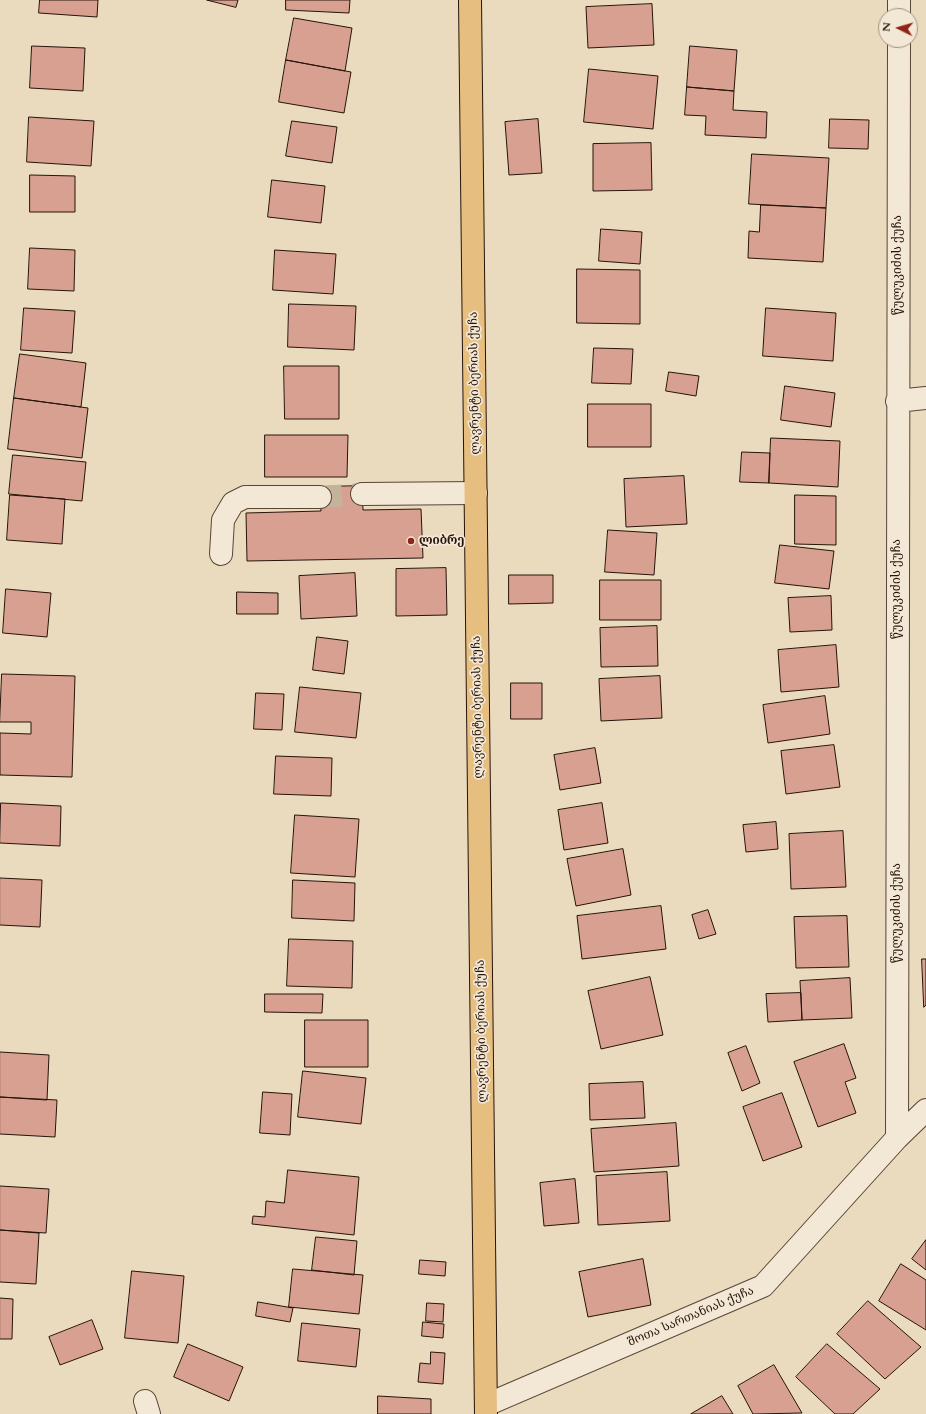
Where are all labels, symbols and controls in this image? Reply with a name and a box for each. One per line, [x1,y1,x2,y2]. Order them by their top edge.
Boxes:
north arrow [878,8,918,48]
text: N [879,22,894,32]
street label: წულუკიძის ქუჩა [891,215,905,315]
street label: ლავრენტი ბერიას ქუჩა [467,311,483,455]
place label: ლიბრე [419,534,464,548]
marker: ლიბრე [406,536,416,546]
street label: წულუკიძის ქუჩა [890,539,904,639]
street label: ლავრენტი ბერიას ქუჩა [470,635,486,779]
street label: წულუკიძის ქუჩა [890,863,904,963]
street label: ლავრენტი ბერიას ქუჩა [474,959,490,1103]
street label: შოთა სართანიას ქუჩა [626,1284,756,1350]

